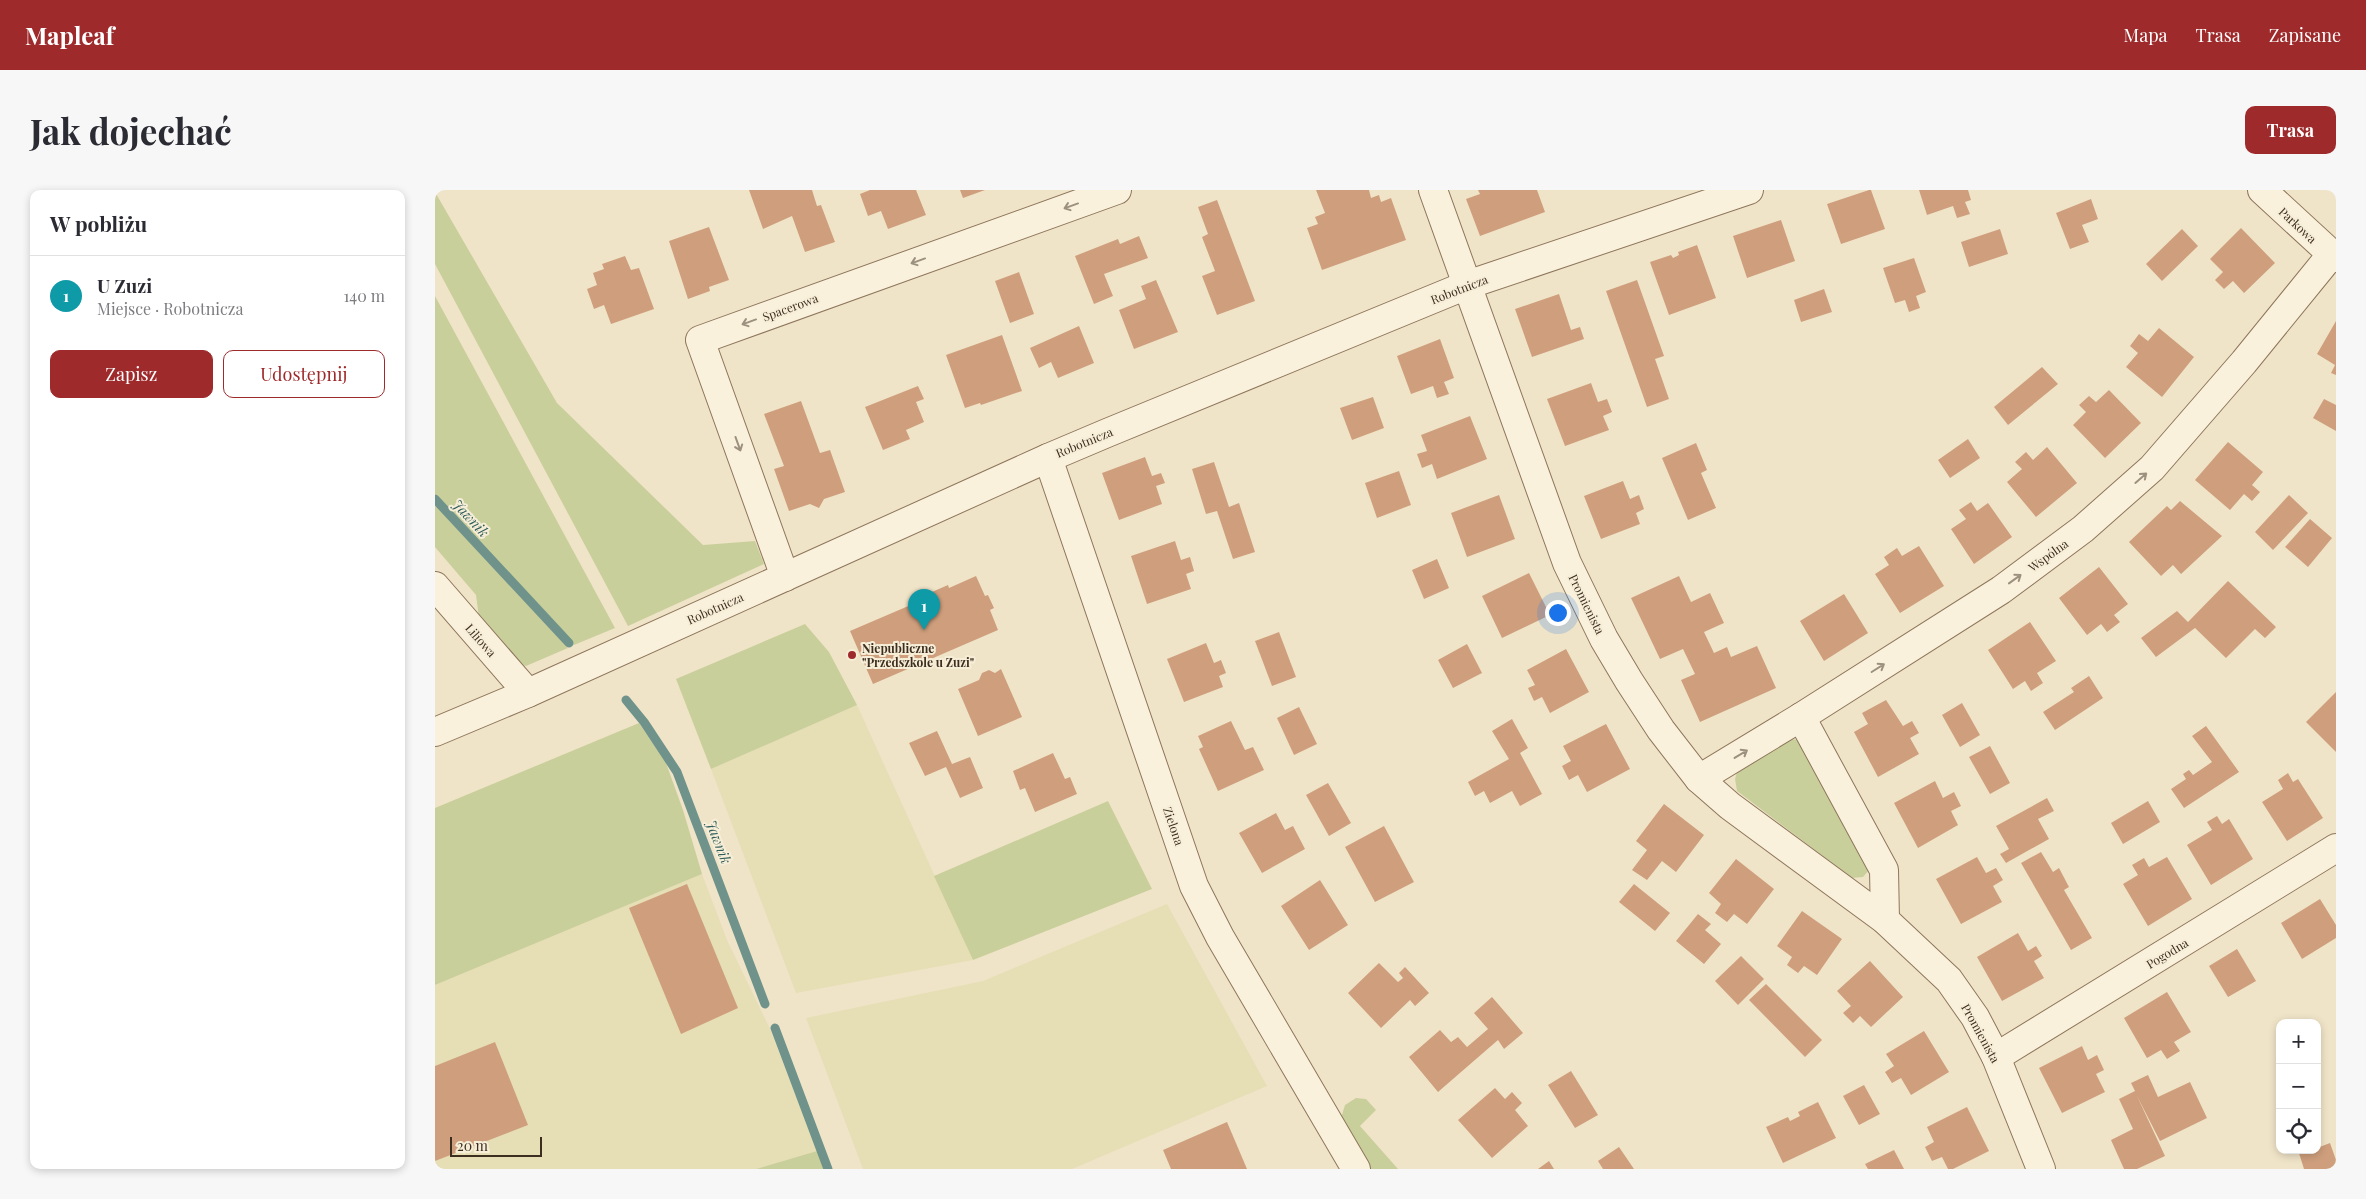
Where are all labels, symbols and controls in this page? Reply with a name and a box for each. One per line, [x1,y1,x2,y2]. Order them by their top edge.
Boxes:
text: Mapleaf [25,19,114,51]
text: Mapa [2124,23,2168,47]
text: Trasa [2196,23,2241,47]
text: Zapisane [2269,23,2341,47]
button: Trasa [2245,106,2336,154]
text: Jak dojechać [30,107,232,154]
one-way arrow [1063,202,1079,212]
street label: Parkowa [2276,203,2320,247]
text: W pobliżu [50,209,147,237]
one-way arrow [911,257,926,266]
street label: Robotnicza [1428,271,1490,307]
text: U Zuzi [97,272,152,298]
text: 1 [63,285,69,306]
text: 140 m [343,285,385,306]
street label: Spacerowa [760,290,820,324]
text: Miejsce · Robotnicza [97,298,243,319]
one-way arrow [741,318,757,327]
button: Zapisz [50,350,213,398]
button: Udostępnij [223,350,385,398]
street label: Robotnicza [1053,423,1115,461]
one-way arrow [733,436,743,452]
one-way arrow [2135,472,2148,483]
water label: Jawnik [449,495,493,541]
street label: Wspólna [2024,535,2071,575]
street label: Promienista [1566,571,1608,637]
one-way arrow [2008,574,2021,585]
street label: Robotnicza [684,588,746,628]
pin: 1 [908,589,940,630]
your location [1545,600,1571,626]
street label: Liliowa [462,620,500,660]
place label: Niepubliczne "Przedszkole u Zuzi" [862,640,974,670]
marker: Niepubliczne "Przedszkole u Zuzi" [846,649,858,661]
one-way arrow [1871,663,1885,673]
one-way arrow [1733,748,1747,758]
street label: Zielona [1160,805,1188,847]
water label: Jawnik [702,817,736,867]
street label: Pogodna [2143,934,2191,972]
street label: Promienista [1958,1001,2004,1065]
map controls [2276,1019,2321,1154]
button: + [2276,1019,2321,1064]
button: − [2276,1064,2321,1109]
button: locate [2276,1109,2321,1154]
scale bar [450,1134,543,1157]
text: 20 m [457,1136,488,1155]

